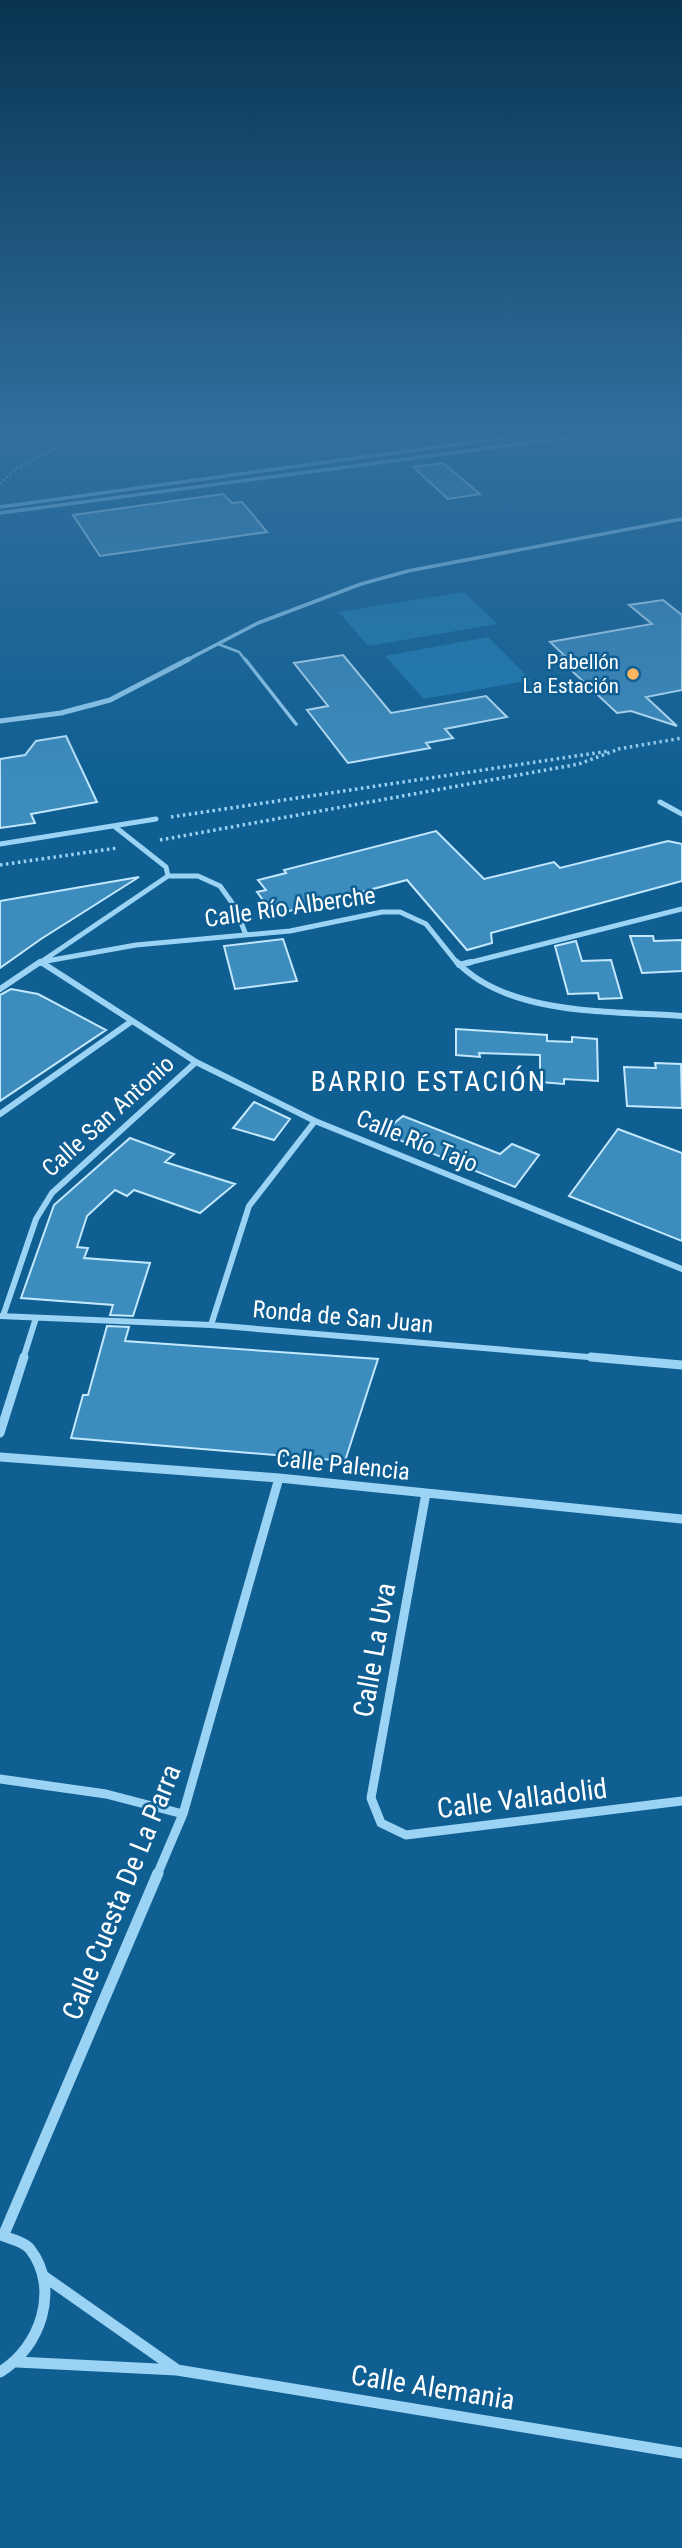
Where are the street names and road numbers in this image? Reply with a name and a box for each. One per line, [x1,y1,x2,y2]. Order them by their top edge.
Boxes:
street label: Calle Río Alberche [203,881,377,933]
street label: Calle San Antonio [36,1050,180,1182]
street label: Calle Río Tajo [352,1104,482,1178]
street label: Ronda de San Juan [251,1295,435,1339]
street label: Calle Palencia [275,1444,411,1486]
street label: Calle La Uva [346,1580,403,1720]
street label: Calle Cuesta De La Parra [55,1760,188,2025]
street label: Calle Valladolid [435,1772,609,1825]
street label: Calle Alemania [349,2358,517,2417]

